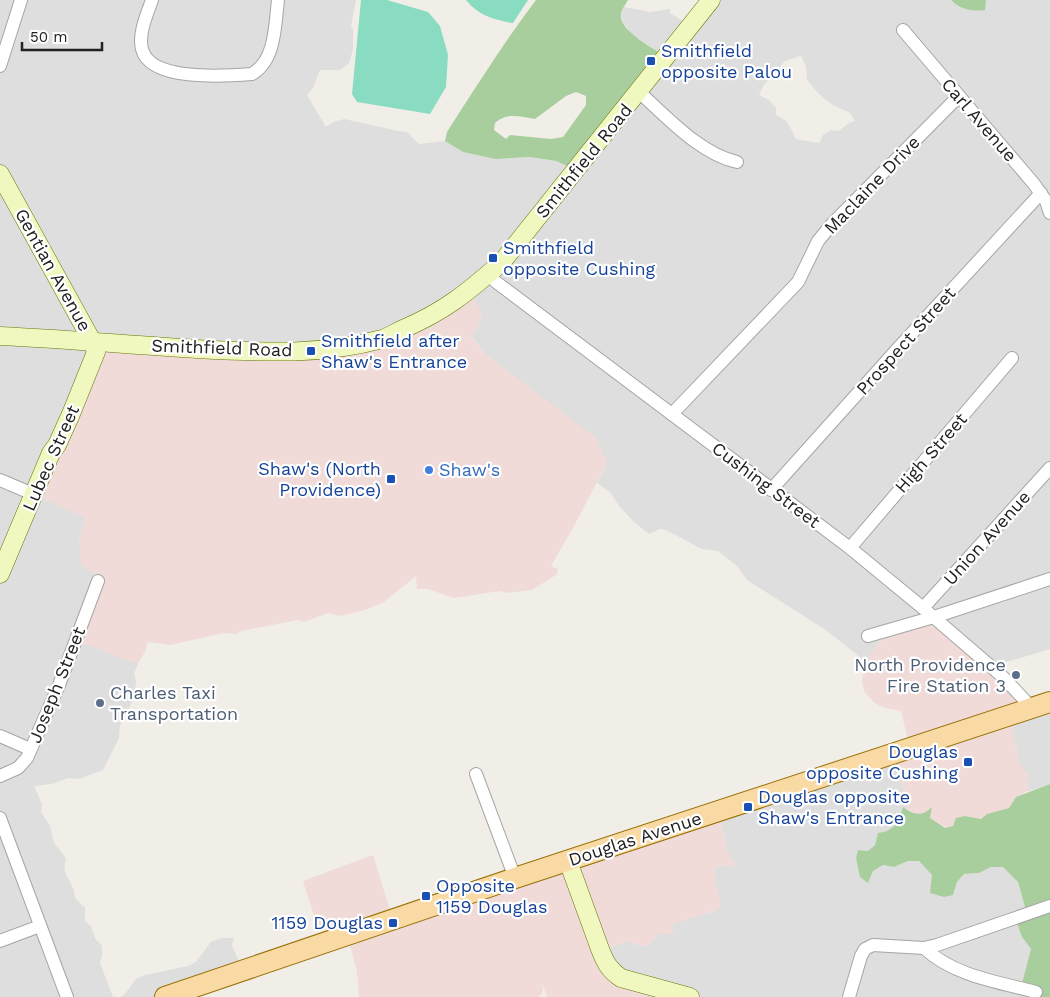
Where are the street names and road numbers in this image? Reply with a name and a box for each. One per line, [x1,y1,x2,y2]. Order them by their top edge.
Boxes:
street label: Carl Avenue [937,74,1021,166]
street label: Smithfield Road [531,99,636,222]
street label: Maclaine Drive [819,131,924,238]
street label: Gentian Avenue [11,205,96,335]
street label: Prospect Street [852,282,960,399]
street label: Smithfield Road [151,335,293,360]
street label: Lubec Street [18,401,83,514]
street label: High Street [890,408,971,497]
street label: Cushing Street [708,437,825,532]
street label: Union Avenue [939,486,1034,589]
street label: Joseph Street [24,623,90,746]
street label: Douglas Avenue [566,807,704,870]

